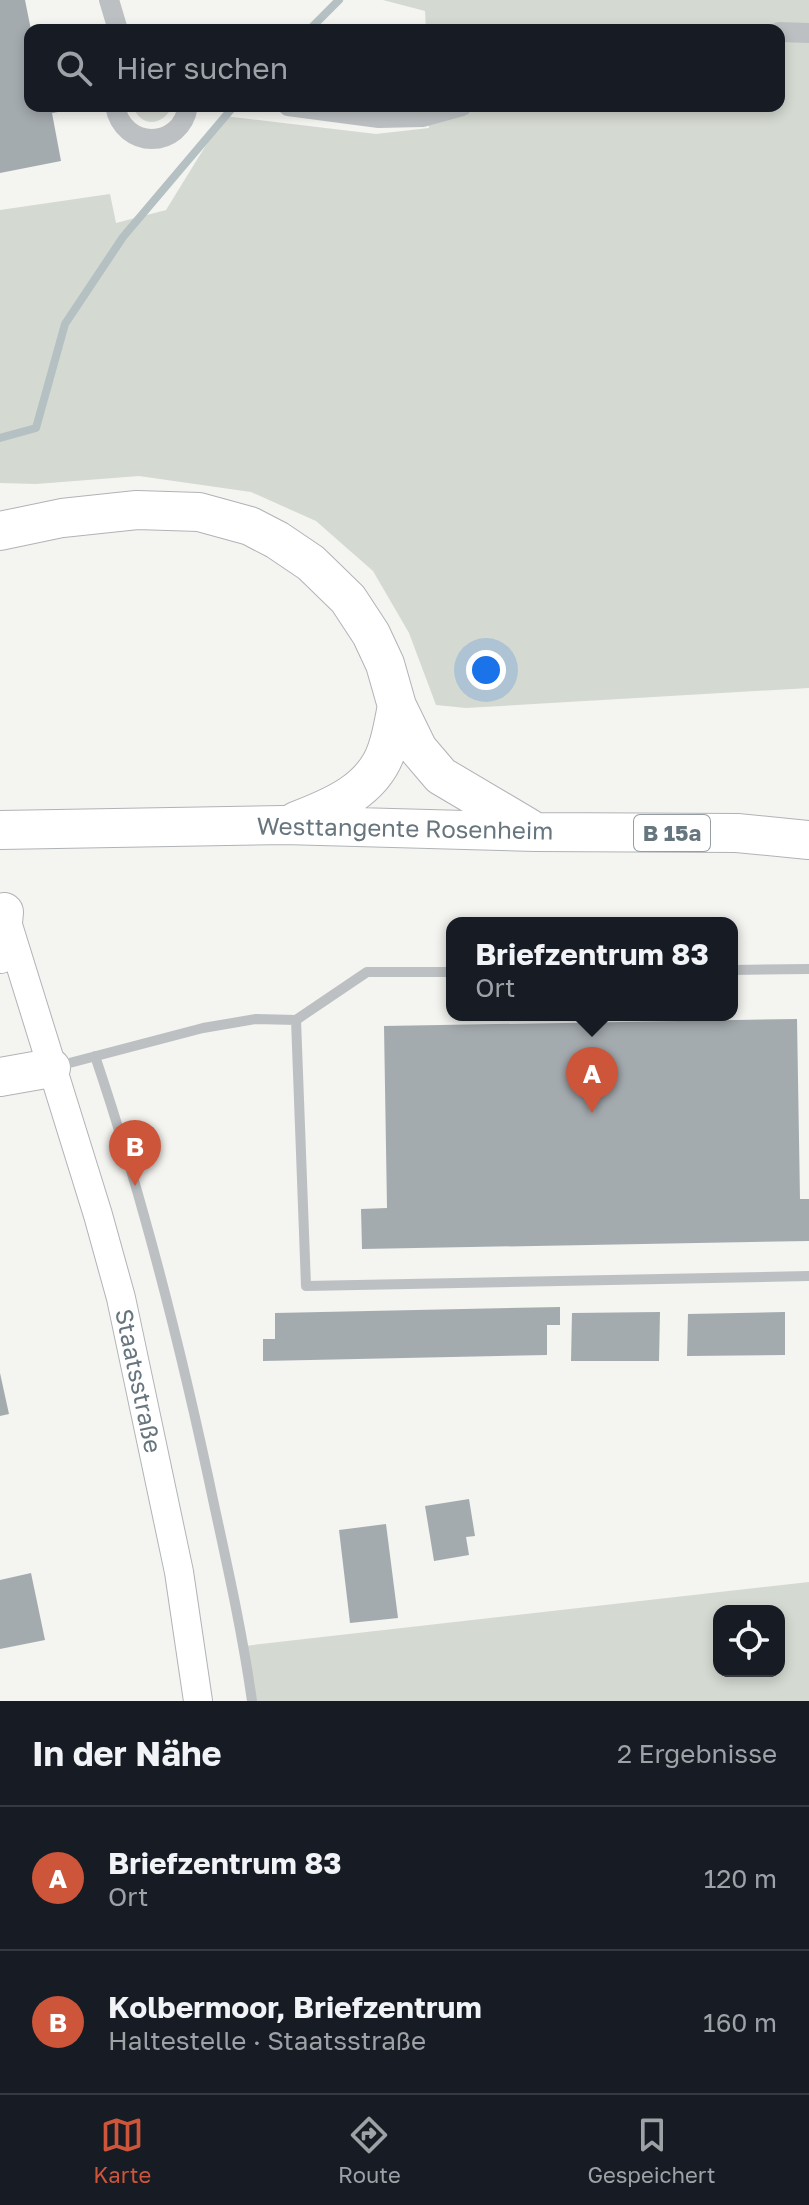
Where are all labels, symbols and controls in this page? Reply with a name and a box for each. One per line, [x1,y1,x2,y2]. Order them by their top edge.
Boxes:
search box [24,24,785,112]
icon: search [52,46,96,90]
text: Hier suchen [116,50,288,86]
your location [466,650,506,690]
street label: Westtangente Rosenheim [256,810,554,845]
road number: B 15a [634,815,710,851]
popup [446,917,738,1021]
text: Briefzentrum 83 [475,936,709,972]
text: Ort [475,972,515,1003]
pin: A [566,1047,618,1113]
pin: B [109,1120,161,1186]
street label: Staatsstraße [110,1306,169,1455]
map controls [713,1605,785,1677]
button: locate [713,1605,785,1677]
text: In der Nähe [32,1733,222,1773]
text: 2 Ergebnisse [617,1738,777,1769]
text: Briefzentrum 83 [108,1845,342,1881]
text: A [49,1863,67,1894]
text: 120 m [704,1863,777,1894]
text: Ort [108,1881,148,1912]
text: Kolbermoor, Briefzentrum [108,1989,482,2025]
text: B [49,2007,67,2038]
text: 160 m [703,2007,777,2038]
text: Haltestelle · Staatsstraße [108,2025,426,2056]
tab: Karte [93,2113,151,2188]
tab: Route [338,2113,401,2188]
tab: Gespeichert [587,2113,716,2188]

